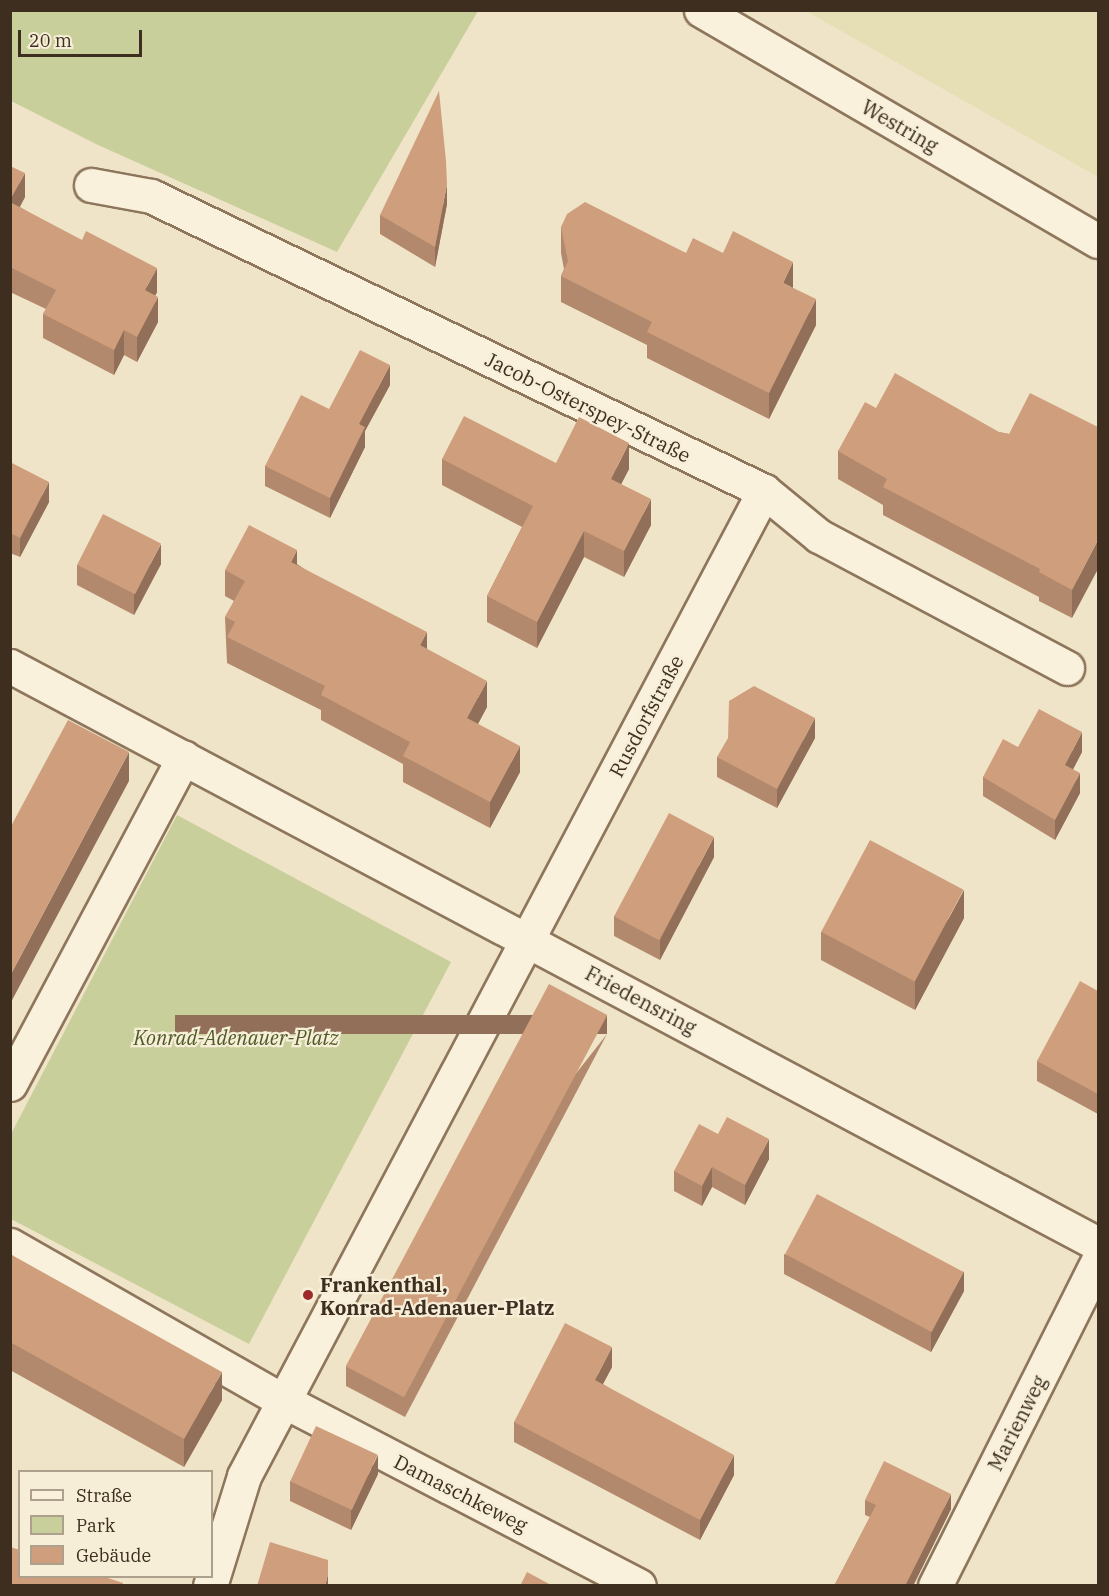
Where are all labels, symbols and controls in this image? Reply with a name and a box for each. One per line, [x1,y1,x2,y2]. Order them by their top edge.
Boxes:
scale bar [21,18,146,56]
text: 20 m [29,29,72,52]
street label: Westring [857,94,943,158]
street label: Jacob-Osterspey-Straße [481,347,695,467]
street label: Rusdorfstraße [604,651,688,781]
street label: Friedensring [581,961,701,1039]
park label: Konrad-Adenauer-Platz [133,1025,339,1049]
place label: Frankenthal, Konrad-Adenauer-Platz [320,1272,554,1319]
marker: Frankenthal, Konrad-Adenauer-Platz [301,1288,315,1302]
street label: Marienweg [983,1371,1051,1475]
street label: Damaschkeweg [390,1449,532,1537]
legend [18,1470,213,1578]
text: Straße [76,1484,132,1507]
text: Park [76,1514,115,1537]
text: Gebäude [76,1544,151,1567]

